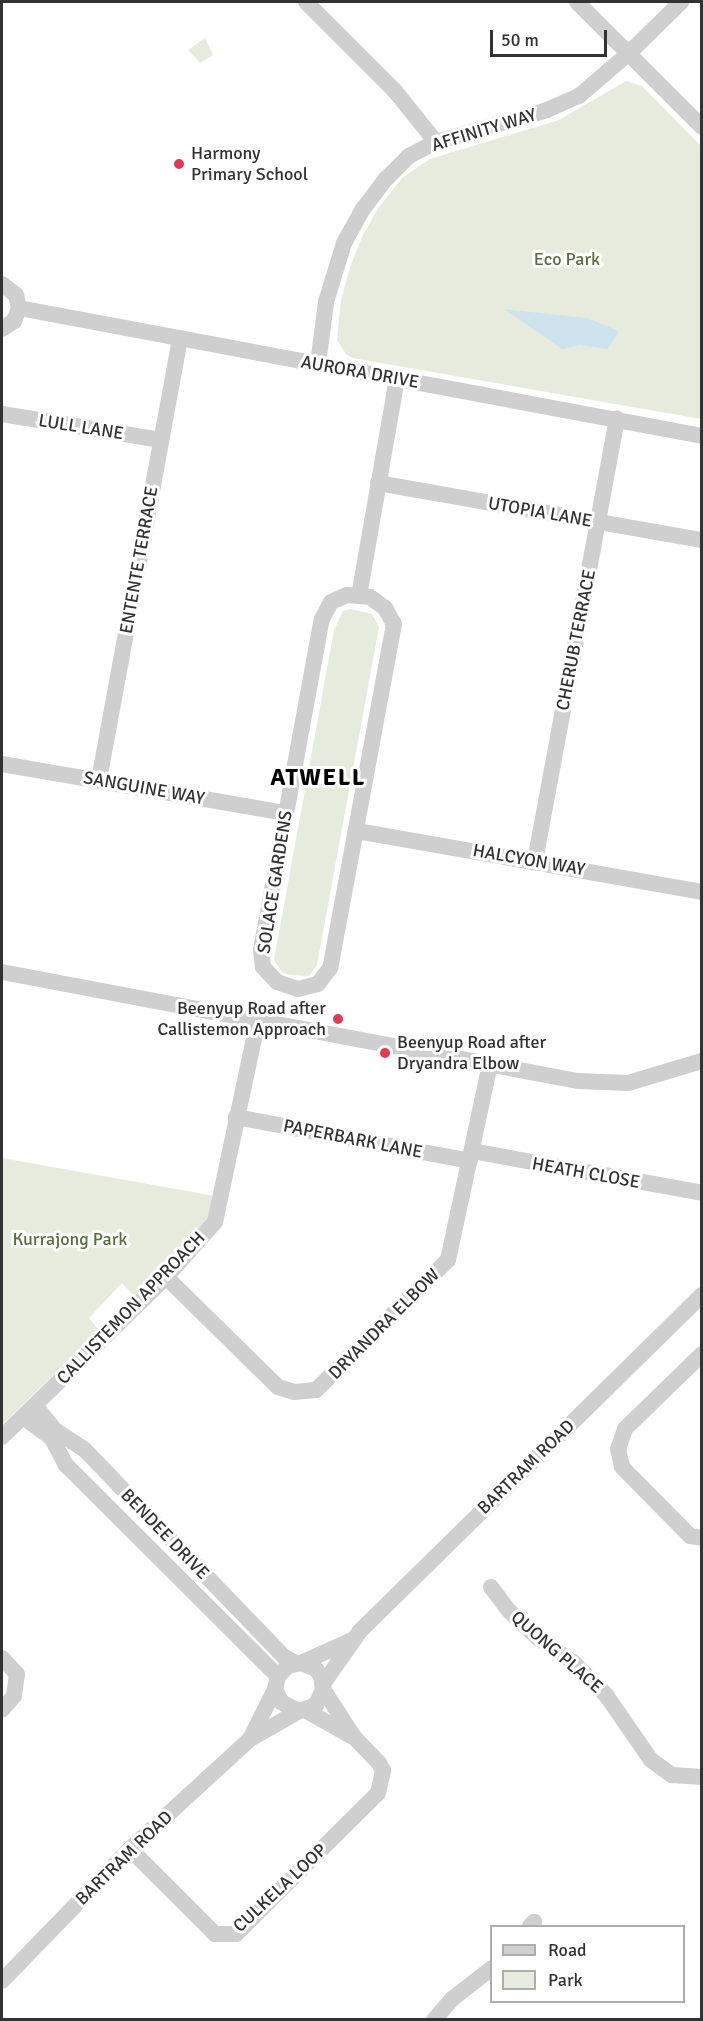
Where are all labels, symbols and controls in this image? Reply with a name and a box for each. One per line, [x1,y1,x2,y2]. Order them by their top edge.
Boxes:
scale bar [493,18,610,56]
text: 50 m [501,29,539,51]
street label: AFFINITY WAY [429,104,539,156]
place label: Harmony Primary School [191,143,308,186]
marker: Harmony Primary School [172,157,186,171]
park label: Eco Park [534,248,600,270]
street label: AURORA DRIVE [299,351,421,393]
street label: LULL LANE [37,410,125,444]
street label: ENTENTE TERRACE [115,485,163,635]
street label: UTOPIA LANE [486,492,594,532]
street label: CHERUB TERRACE [552,568,600,712]
district label: ATWELL [270,764,366,792]
street label: SANGUINE WAY [82,767,206,809]
street label: SOLACE GARDENS [253,809,297,955]
street label: HALCYON WAY [471,839,587,881]
place label: Beenyup Road after Callistemon Approach [157,998,326,1040]
marker: Beenyup Road after Callistemon Approach [331,1012,345,1026]
place label: Beenyup Road after Dryandra Elbow [397,1032,546,1074]
marker: Beenyup Road after Dryandra Elbow [378,1046,392,1060]
street label: PAPERBARK LANE [282,1115,424,1163]
street label: HEATH CLOSE [530,1153,642,1193]
street label: CALLISTEMON APPROACH [52,1227,210,1389]
park label: Kurrajong Park [13,1228,127,1250]
street label: DRYANDRA ELBOW [324,1264,444,1384]
street label: BARTRAM ROAD [473,1415,579,1519]
street label: BENDEE DRIVE [116,1484,214,1584]
street label: QUONG PLACE [507,1606,607,1698]
street label: BARTRAM ROAD [71,1806,177,1910]
street label: CULKELA LOOP [229,1839,331,1937]
legend [490,1925,685,2003]
text: Road [548,1939,587,1961]
text: Park [548,1969,583,1991]

